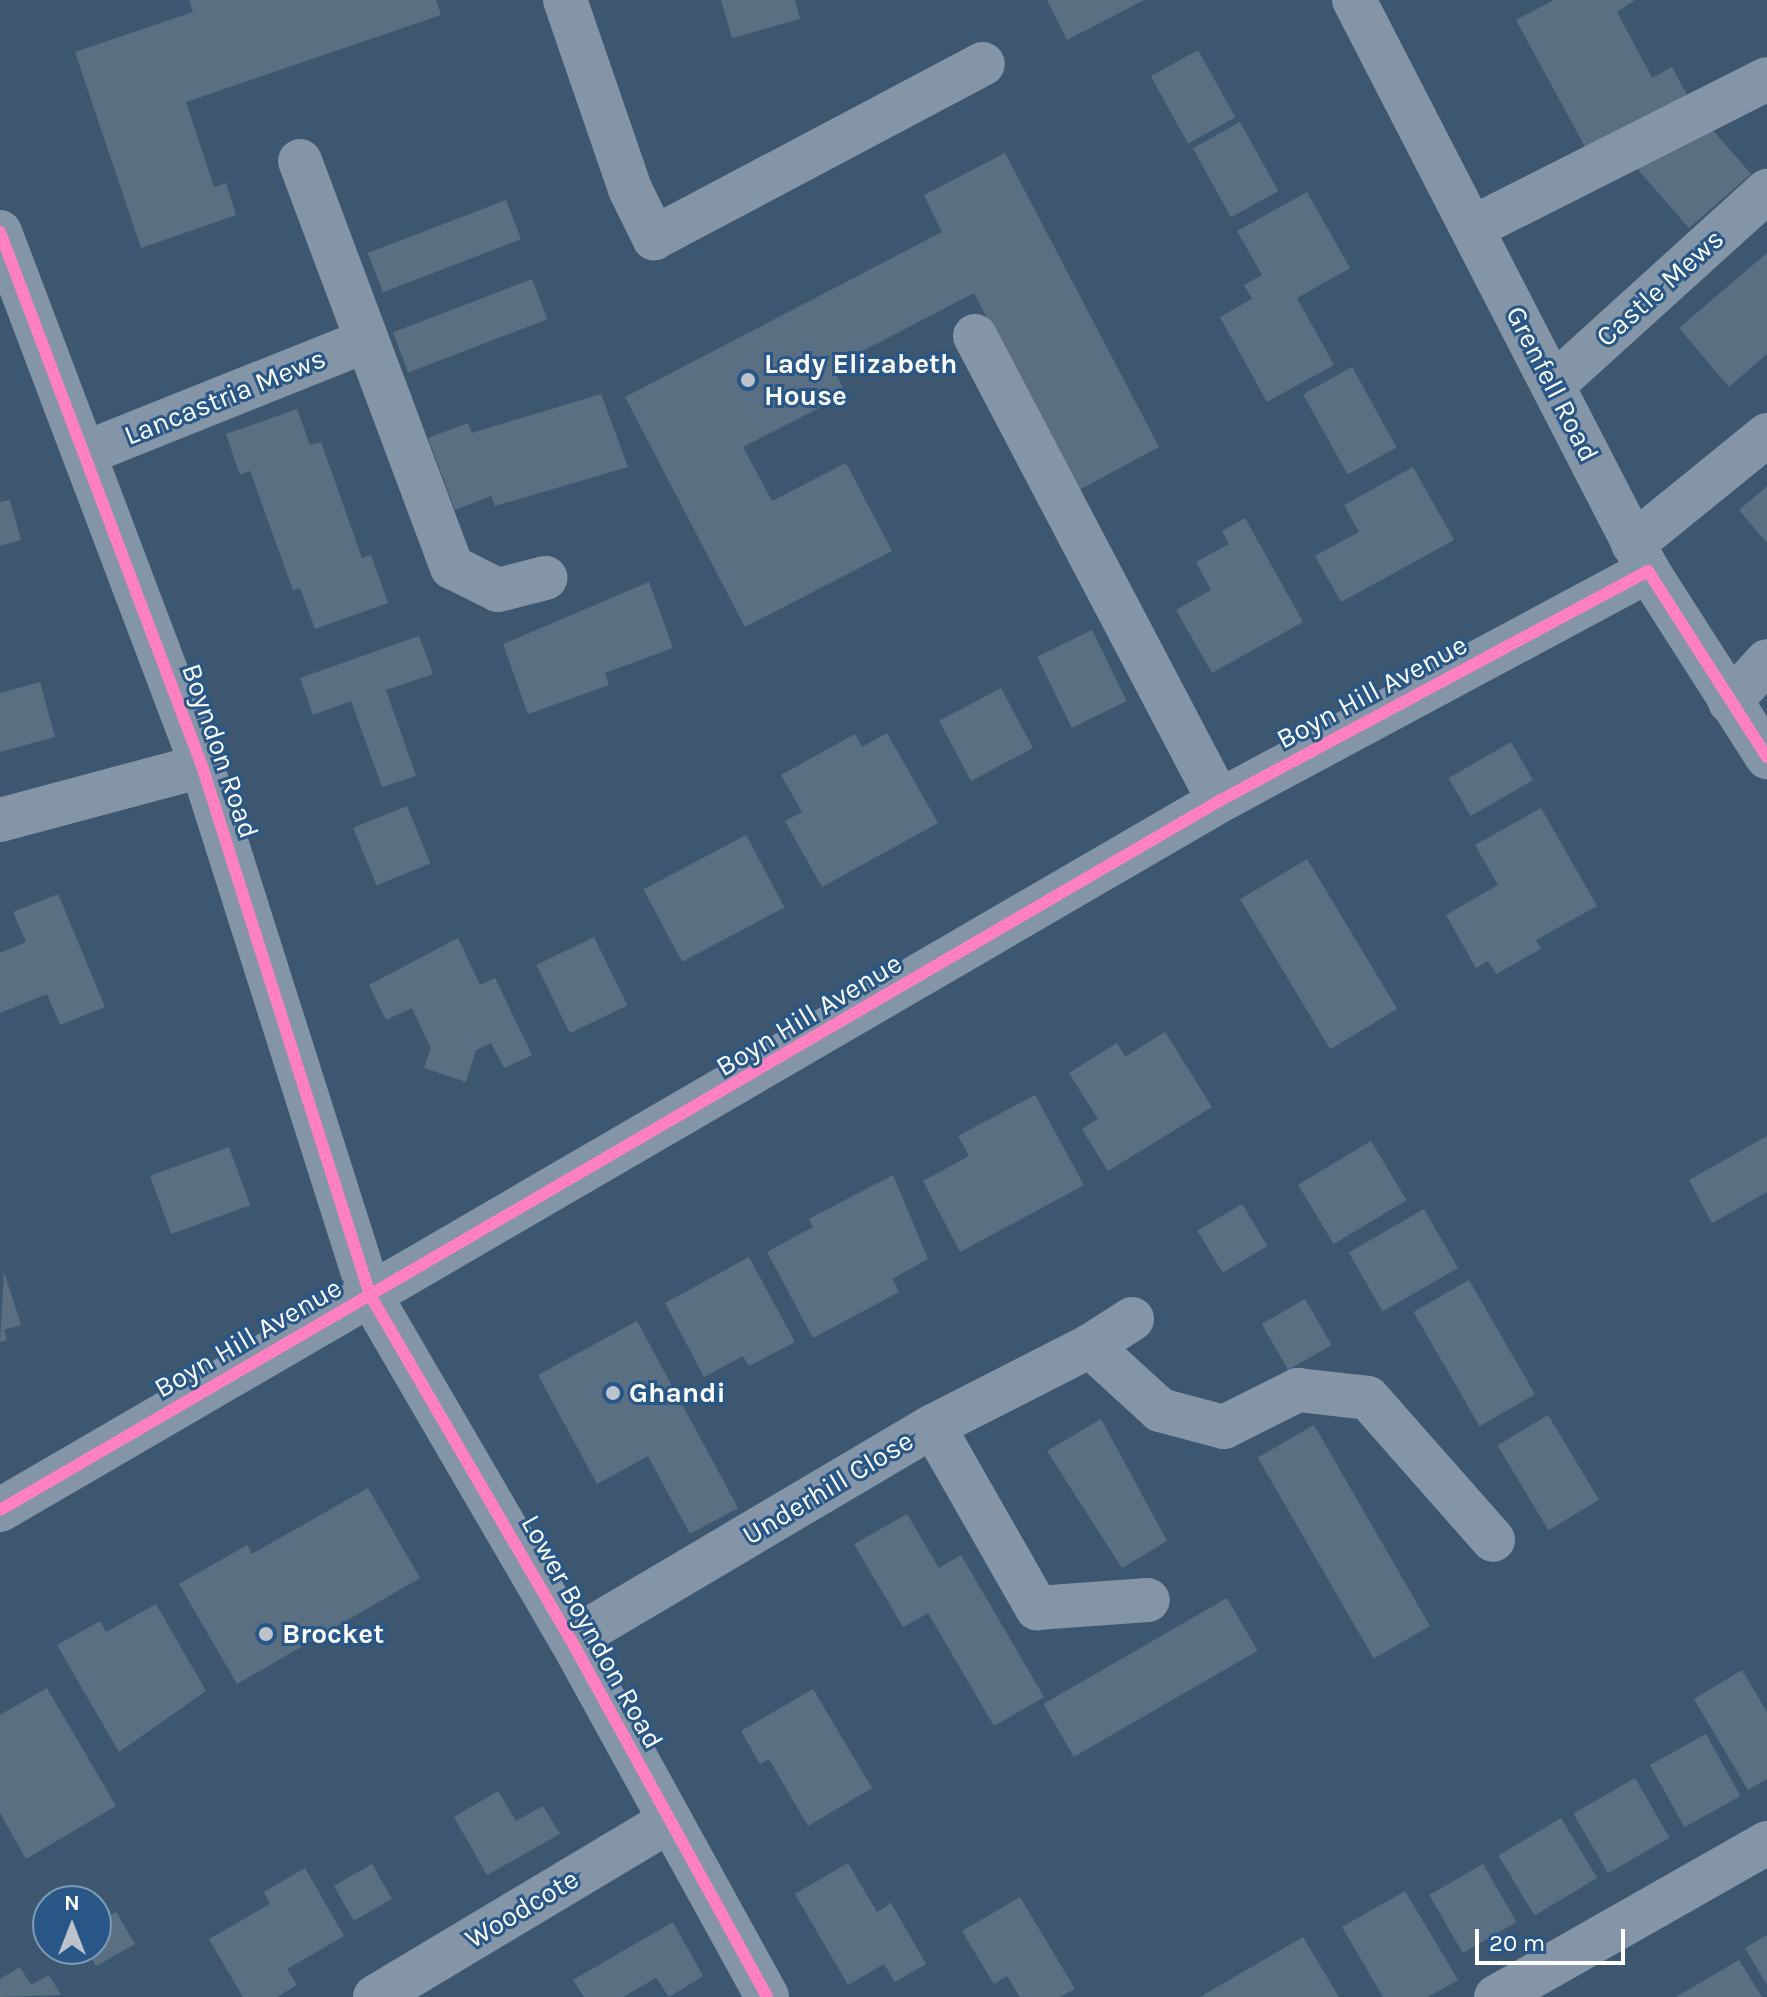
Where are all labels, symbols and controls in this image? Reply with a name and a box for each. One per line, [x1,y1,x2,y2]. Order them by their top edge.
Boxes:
street label: Castle Mews [1589,222,1731,354]
street label: Grenfell Road [1498,301,1606,467]
street label: Lancastria Mews [119,341,331,453]
place label: Lady Elizabeth House [764,347,957,413]
marker: Lady Elizabeth House [739,371,757,389]
street label: Boyn Hill Avenue [1271,628,1473,756]
street label: Boyndon Road [174,659,266,843]
street label: Boyn Hill Avenue [710,946,908,1084]
street label: Boyn Hill Avenue [148,1271,348,1405]
place label: Ghandi [629,1376,726,1410]
marker: Ghandi [604,1384,622,1402]
street label: Underhill Close [737,1424,919,1552]
street label: Lower Boyndon Road [514,1509,670,1755]
place label: Brocket [282,1617,384,1651]
marker: Brocket [257,1625,275,1643]
street label: Woodcote [459,1862,585,1956]
north arrow [32,1885,112,1965]
text: N [64,1890,80,1916]
scale bar [1479,1913,1629,1963]
text: 20 m [1489,1929,1545,1957]

